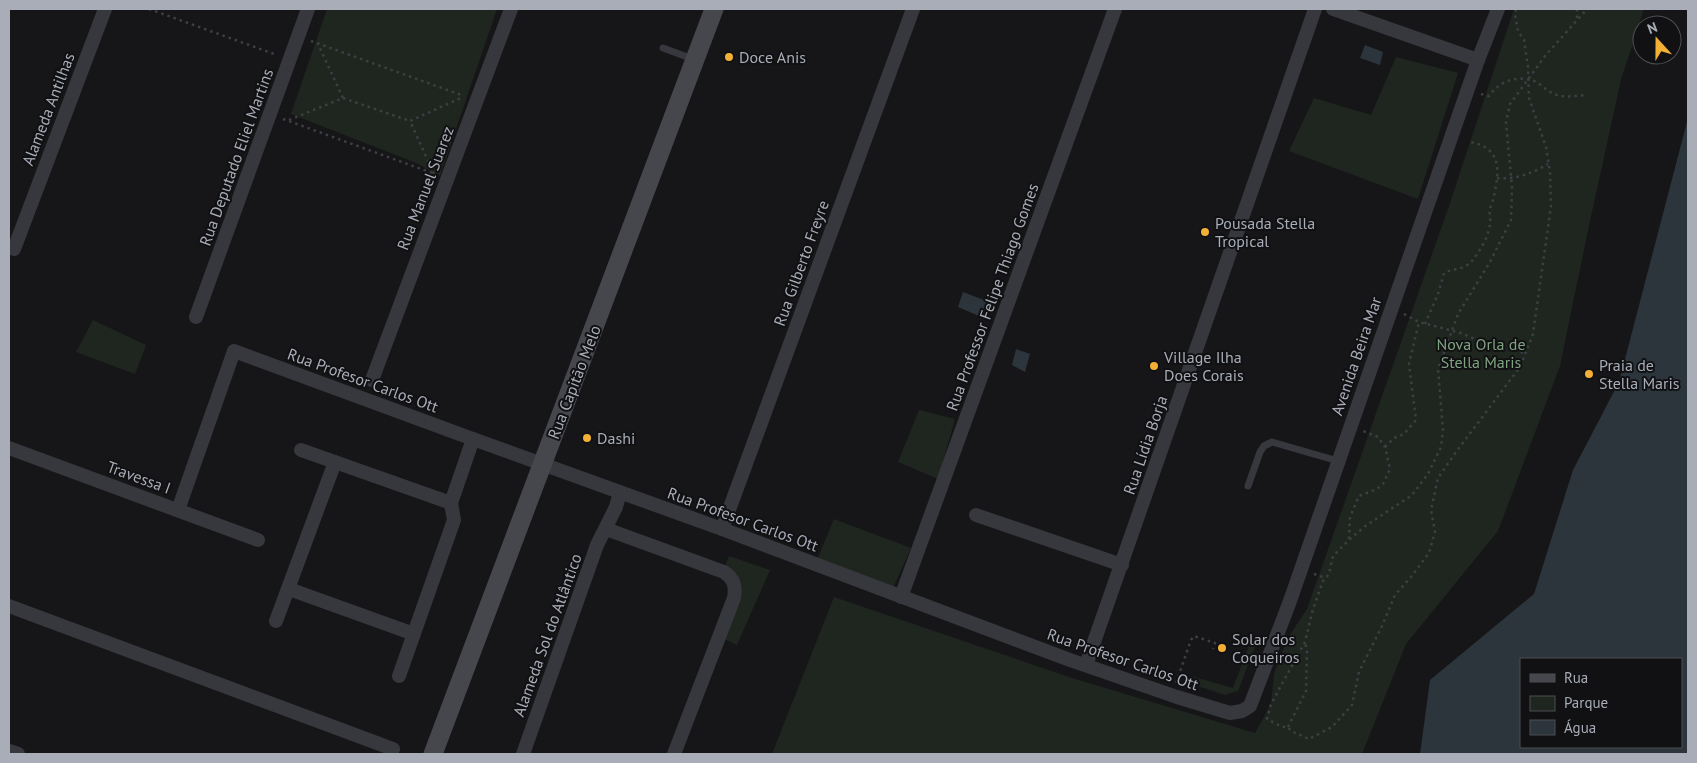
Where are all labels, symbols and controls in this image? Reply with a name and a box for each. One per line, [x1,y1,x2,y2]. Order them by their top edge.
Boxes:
north arrow [1632,15,1682,65]
text: N [1645,18,1660,38]
place label: Doce Anis [739,47,806,67]
street label: Alameda Antilhas [17,49,79,168]
marker: Doce Anis [723,51,735,63]
street label: Rua Deputado Eliel Martins [195,65,277,248]
street label: Rua Manuel Suarez [392,123,458,253]
street label: Rua Professor Felipe Thiago Gomes [941,180,1043,413]
street label: Rua Gilberto Freyre [769,197,833,329]
place label: Pousada Stella Tropical [1215,213,1315,251]
marker: Pousada Stella Tropical [1199,226,1211,238]
street label: Avenida Beira Mar [1326,294,1386,418]
street label: Rua Capitão Melo [543,322,605,442]
park label: Nova Orla de Stella Maris [1436,334,1526,372]
street label: Rua Profesor Carlos Ott [285,343,442,417]
place label: Village Ilha Does Corais [1163,347,1244,385]
place label: Praia de Stella Maris [1599,355,1680,393]
marker: Village Ilha Does Corais [1148,360,1160,372]
marker: Praia de Stella Maris [1583,368,1595,380]
street label: Rua Lídia Borja [1119,393,1171,497]
place label: Dashi [597,428,635,448]
marker: Dashi [581,432,593,444]
street label: Travessa I [104,456,174,498]
street label: Rua Profesor Carlos Ott [665,482,822,556]
street label: Alameda Sol do Atlântico [508,551,586,719]
street label: Rua Profesor Carlos Ott [1045,624,1202,694]
place label: Solar dos Coqueiros [1232,629,1300,667]
marker: Solar dos Coqueiros [1216,642,1228,654]
legend [1520,658,1682,748]
text: Rua [1564,668,1588,687]
text: Parque [1564,693,1608,712]
text: Água [1564,718,1596,737]

